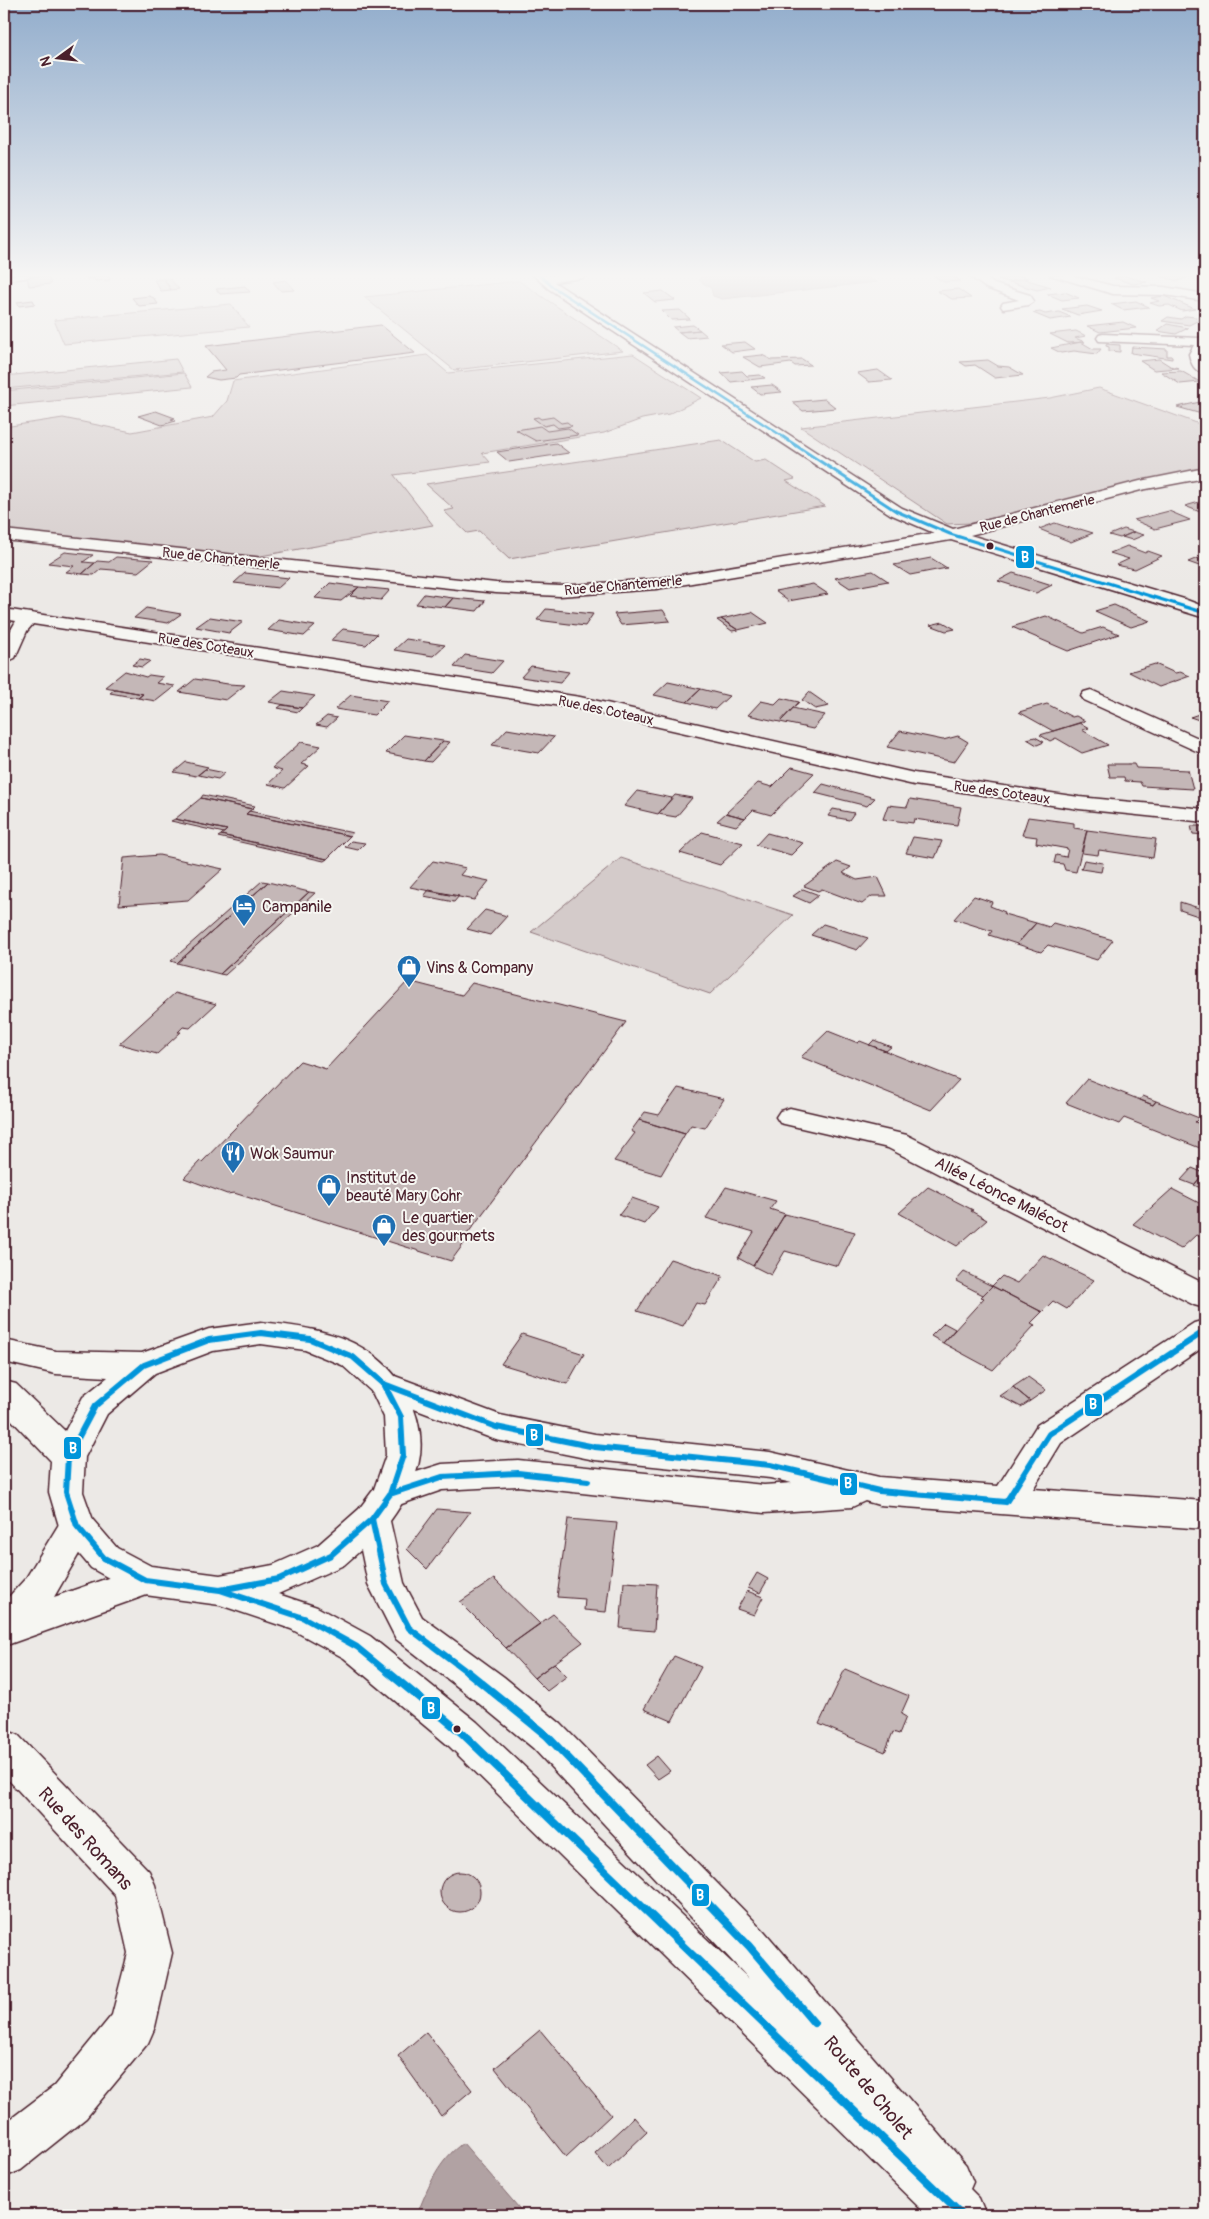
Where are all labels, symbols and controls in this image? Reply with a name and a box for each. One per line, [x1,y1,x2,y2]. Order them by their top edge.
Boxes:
north arrow [32,32,82,82]
text: N [36,54,55,68]
street label: Rue de Chantemerle [978,491,1097,536]
unlabelled marker [985,541,995,551]
street label: Rue de Chantemerle [161,544,281,573]
line badge: B [1015,545,1035,569]
text: B [1021,549,1029,566]
street label: Rue de Chantemerle [563,572,683,599]
street label: Rue des Coteaux [157,629,255,661]
street label: Rue des Coteaux [557,692,655,729]
street label: Rue des Coteaux [953,777,1051,808]
hotel icon: Campanile [231,893,257,927]
place label: Campanile [262,897,332,917]
shop icon: Vins & Company [396,954,422,988]
place label: Vins & Company [426,958,534,978]
restaurant icon: Wok Saumur [220,1140,246,1174]
place label: Wok Saumur [250,1144,335,1164]
street label: Allée Léonce Malécot [932,1153,1072,1237]
place label: Institut de beauté Mary Cohr [346,1168,462,1206]
shop icon: Institut de beauté Mary Cohr [316,1173,342,1207]
place label: Le quartier des gourmets [402,1208,495,1246]
shop icon: Le quartier des gourmets [371,1213,397,1247]
line badge: B [1084,1393,1103,1417]
text: B [1089,1396,1097,1413]
line badge: B [525,1423,544,1447]
text: B [530,1427,538,1444]
line badge: B [63,1436,82,1460]
text: B [69,1440,77,1457]
line badge: B [839,1472,858,1496]
text: B [844,1475,852,1492]
line badge: B [421,1696,441,1720]
text: B [427,1700,435,1717]
unlabelled marker [452,1724,462,1734]
street label: Rue des Romans [33,1782,138,1895]
line badge: B [691,1883,710,1907]
text: B [696,1887,704,1904]
street label: Route de Cholet [818,2031,919,2144]

